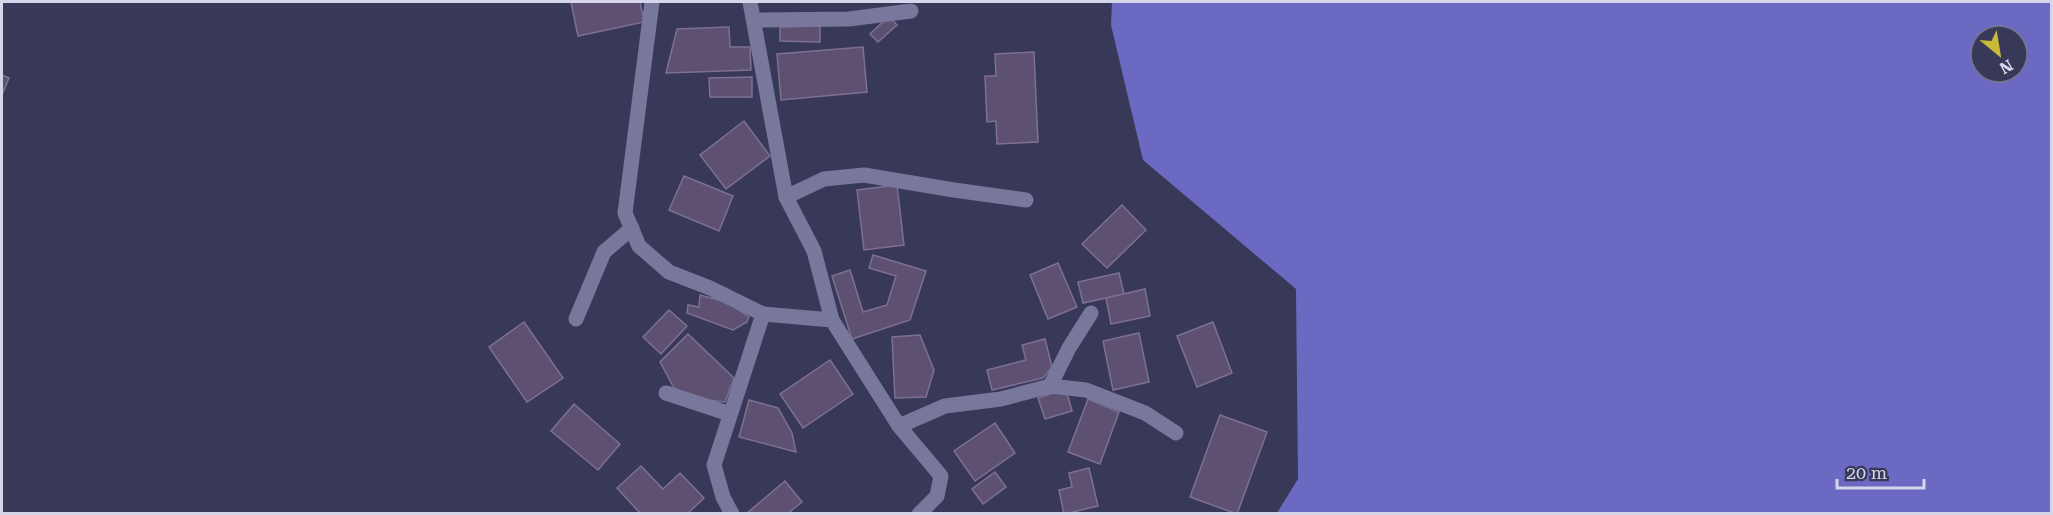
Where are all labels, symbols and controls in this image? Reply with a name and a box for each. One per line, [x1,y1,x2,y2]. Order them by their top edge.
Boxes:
north arrow [1969,24,2029,84]
text: N [1996,55,2016,78]
scale bar [1837,452,1924,490]
text: 20 m [1846,462,1887,483]

